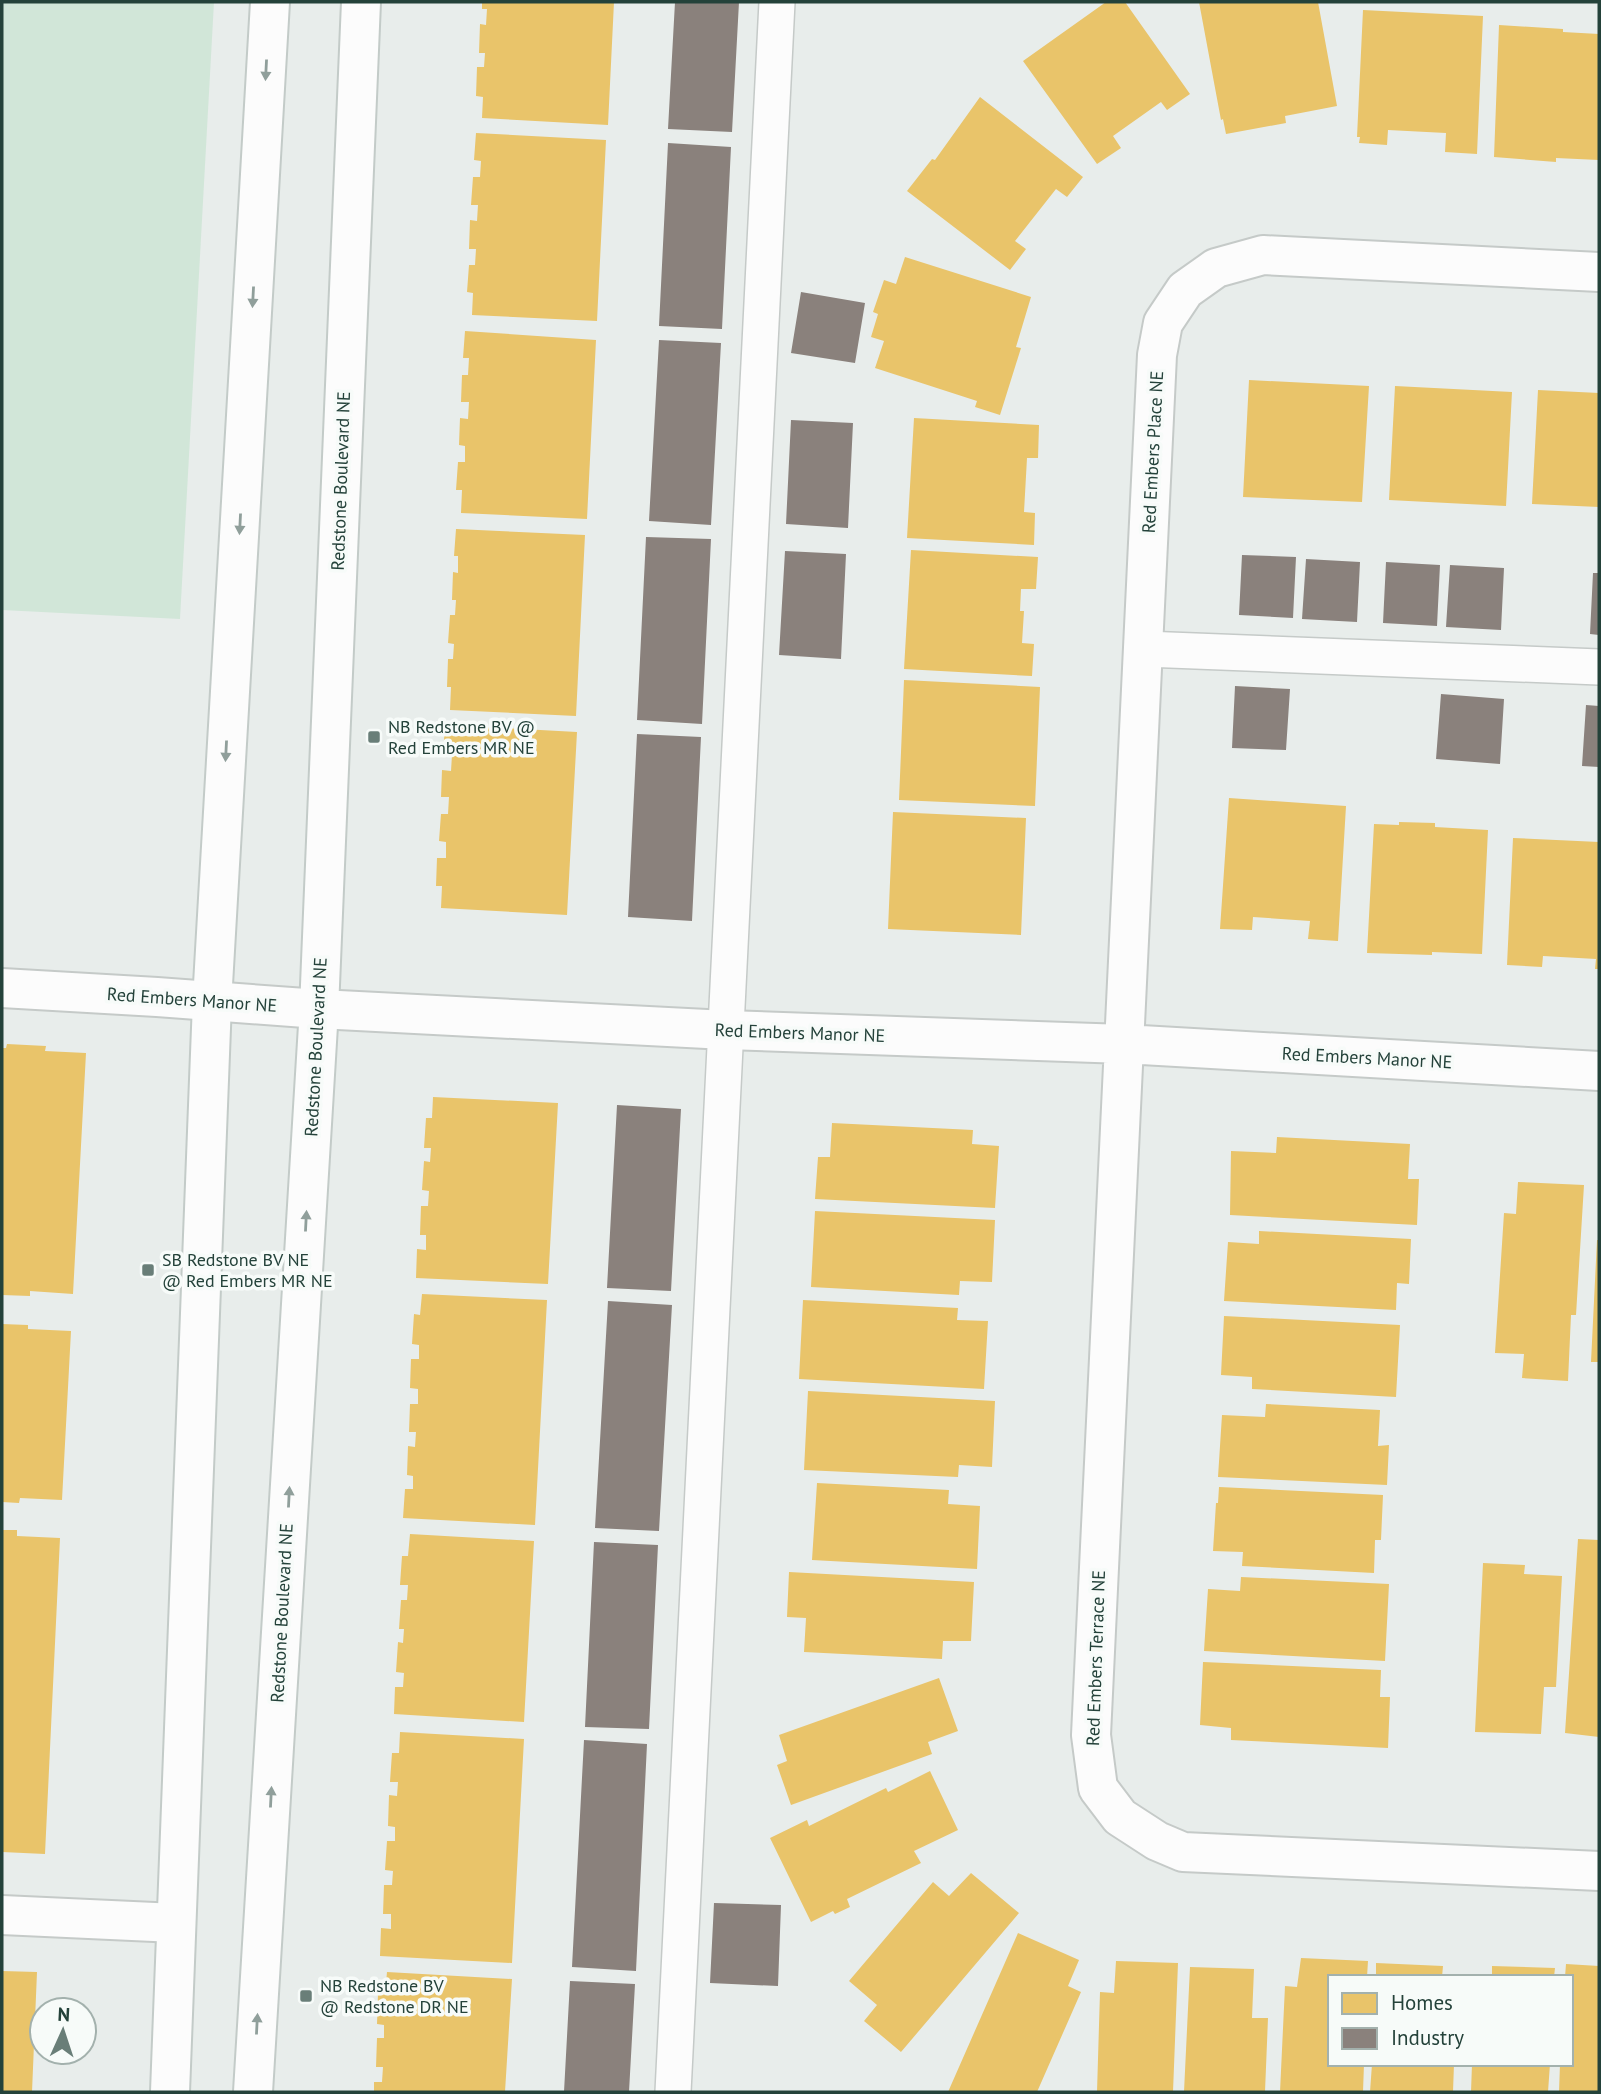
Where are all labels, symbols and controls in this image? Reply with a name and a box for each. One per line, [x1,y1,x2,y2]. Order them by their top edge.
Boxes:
one-way arrow [260,59,271,81]
one-way arrow [247,286,258,308]
street label: Red Embers Place NE [1137,370,1168,534]
street label: Redstone Boulevard NE [326,391,355,571]
one-way arrow [234,513,245,535]
place label: NB Redstone BV @ Red Embers MR NE [388,715,535,759]
marker: NB Redstone BV @ Red Embers MR NE [366,729,382,745]
one-way arrow [221,740,232,762]
street label: Redstone Boulevard NE [299,957,332,1137]
street label: Red Embers Manor NE [106,982,278,1017]
street label: Red Embers Manor NE [714,1018,886,1047]
street label: Red Embers Manor NE [1281,1042,1453,1073]
one-way arrow [301,1209,312,1231]
place label: SB Redstone BV NE @ Red Embers MR NE [162,1248,333,1292]
marker: SB Redstone BV NE @ Red Embers MR NE [140,1262,156,1278]
one-way arrow [284,1485,295,1507]
street label: Redstone Boulevard NE [265,1523,298,1703]
street label: Red Embers Terrace NE [1081,1570,1110,1746]
one-way arrow [266,1786,277,1808]
place label: NB Redstone BV @ Redstone DR NE [320,1974,469,2018]
legend [1328,1975,1573,2066]
marker: NB Redstone BV @ Redstone DR NE [298,1988,314,2004]
text: Homes [1391,1989,1453,2016]
north arrow [28,1996,98,2066]
text: N [57,2002,71,2026]
one-way arrow [252,2013,263,2035]
text: Industry [1391,2024,1464,2051]

